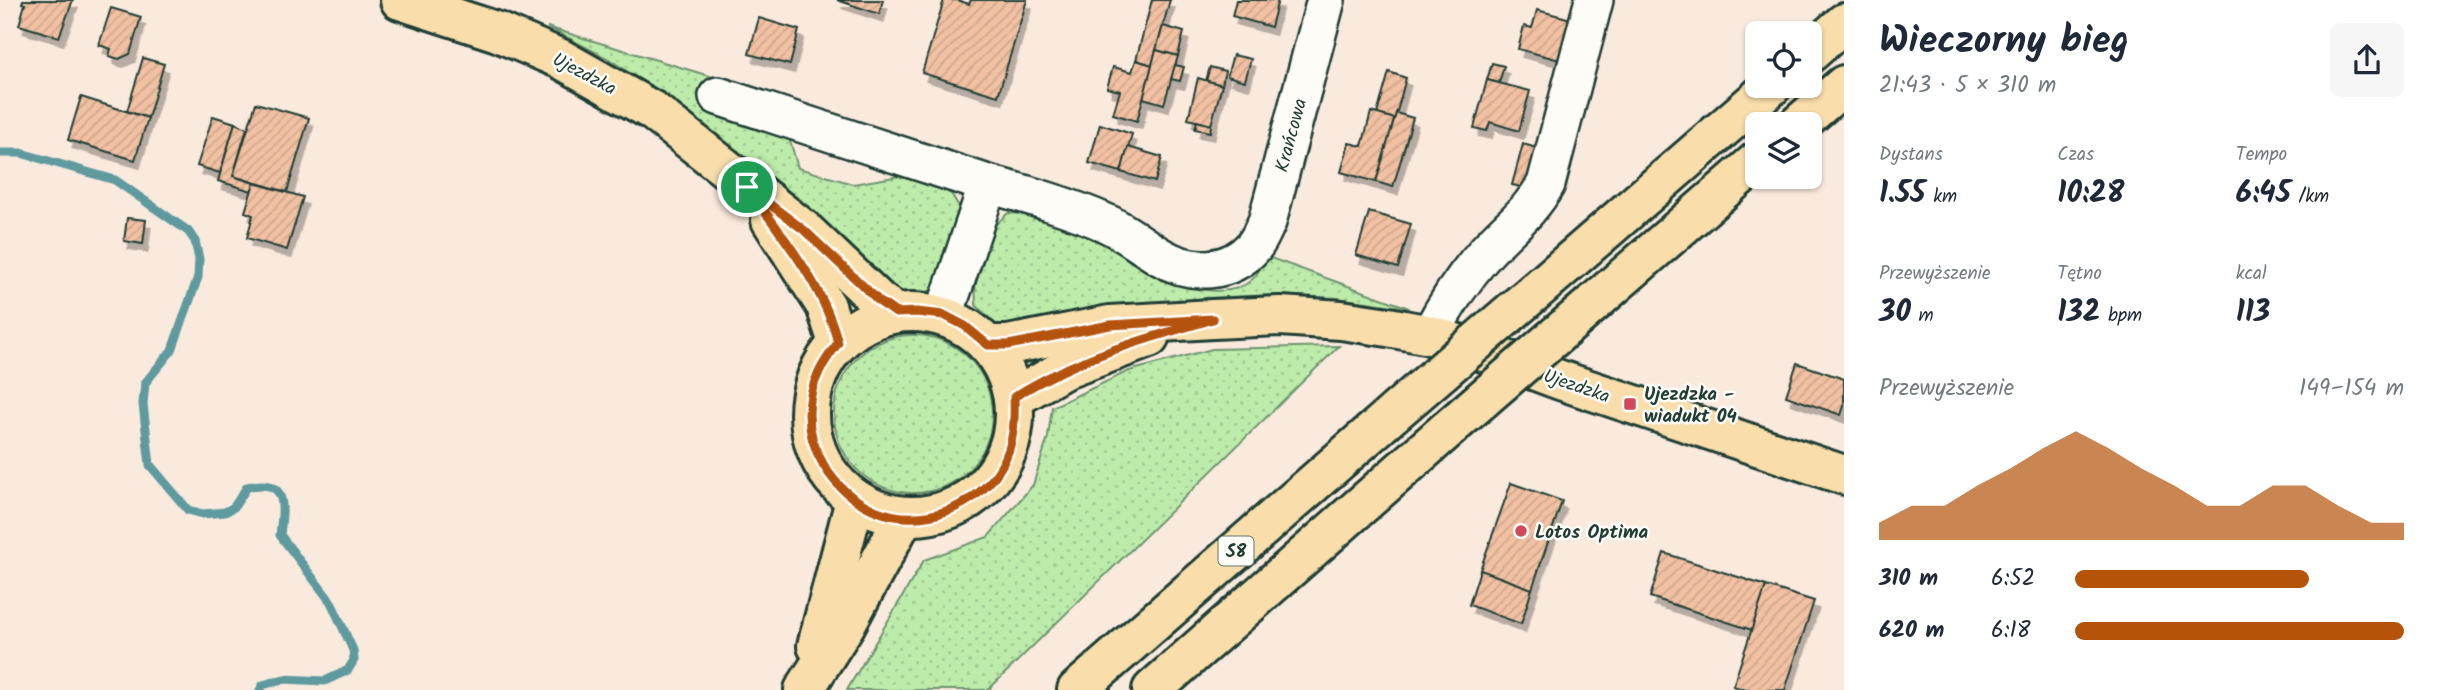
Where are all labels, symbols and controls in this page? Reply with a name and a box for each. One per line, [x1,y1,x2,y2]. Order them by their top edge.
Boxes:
text: Wieczorny bieg [1879,12,2129,72]
map controls [1745,21,1822,189]
button: locate [1745,21,1822,98]
button: share [2330,23,2404,97]
street label: Ujezdzka [547,45,621,104]
text: 21:43 · 5 × 310 m [1879,68,2056,104]
street label: Krańcowa [1268,95,1316,176]
button: layers [1745,112,1822,189]
text: Dystans [1879,140,1943,170]
text: Czas [2057,140,2094,170]
text: Tempo [2236,140,2287,170]
pin [717,157,777,217]
icon: arrive [728,168,766,206]
text: 1.55 [1879,170,1926,218]
text: 10:28 [2057,170,2124,218]
text: 6:45 [2236,170,2291,218]
text: km [1926,182,1957,212]
text: /km [2291,182,2329,212]
text: Przewyższenie [1879,259,1991,289]
text: Tętno [2057,259,2102,289]
text: kcal [2236,259,2267,289]
text: 30 [1879,289,1911,337]
text: 132 [2057,289,2100,337]
text: 113 [2236,289,2270,337]
text: m [1911,301,1934,331]
text: bpm [2100,301,2142,331]
street label: Ujezdzka [1539,362,1614,412]
text: Przewyższenie [1879,371,2014,407]
text: 149–154 m [2299,371,2404,407]
place label: Ujezdzka - wiadukt 04 [1644,380,1738,432]
marker: Ujezdzka - wiadukt 04 [1622,396,1638,412]
place label: Lotos Optima [1535,518,1649,548]
marker: Lotos Optima [1513,523,1529,539]
road number: S8 [1218,536,1254,566]
text: 310 m [1879,561,1938,597]
text: 6:52 [1991,561,2035,597]
text: 620 m [1879,613,1944,649]
text: 6:18 [1991,613,2031,649]

